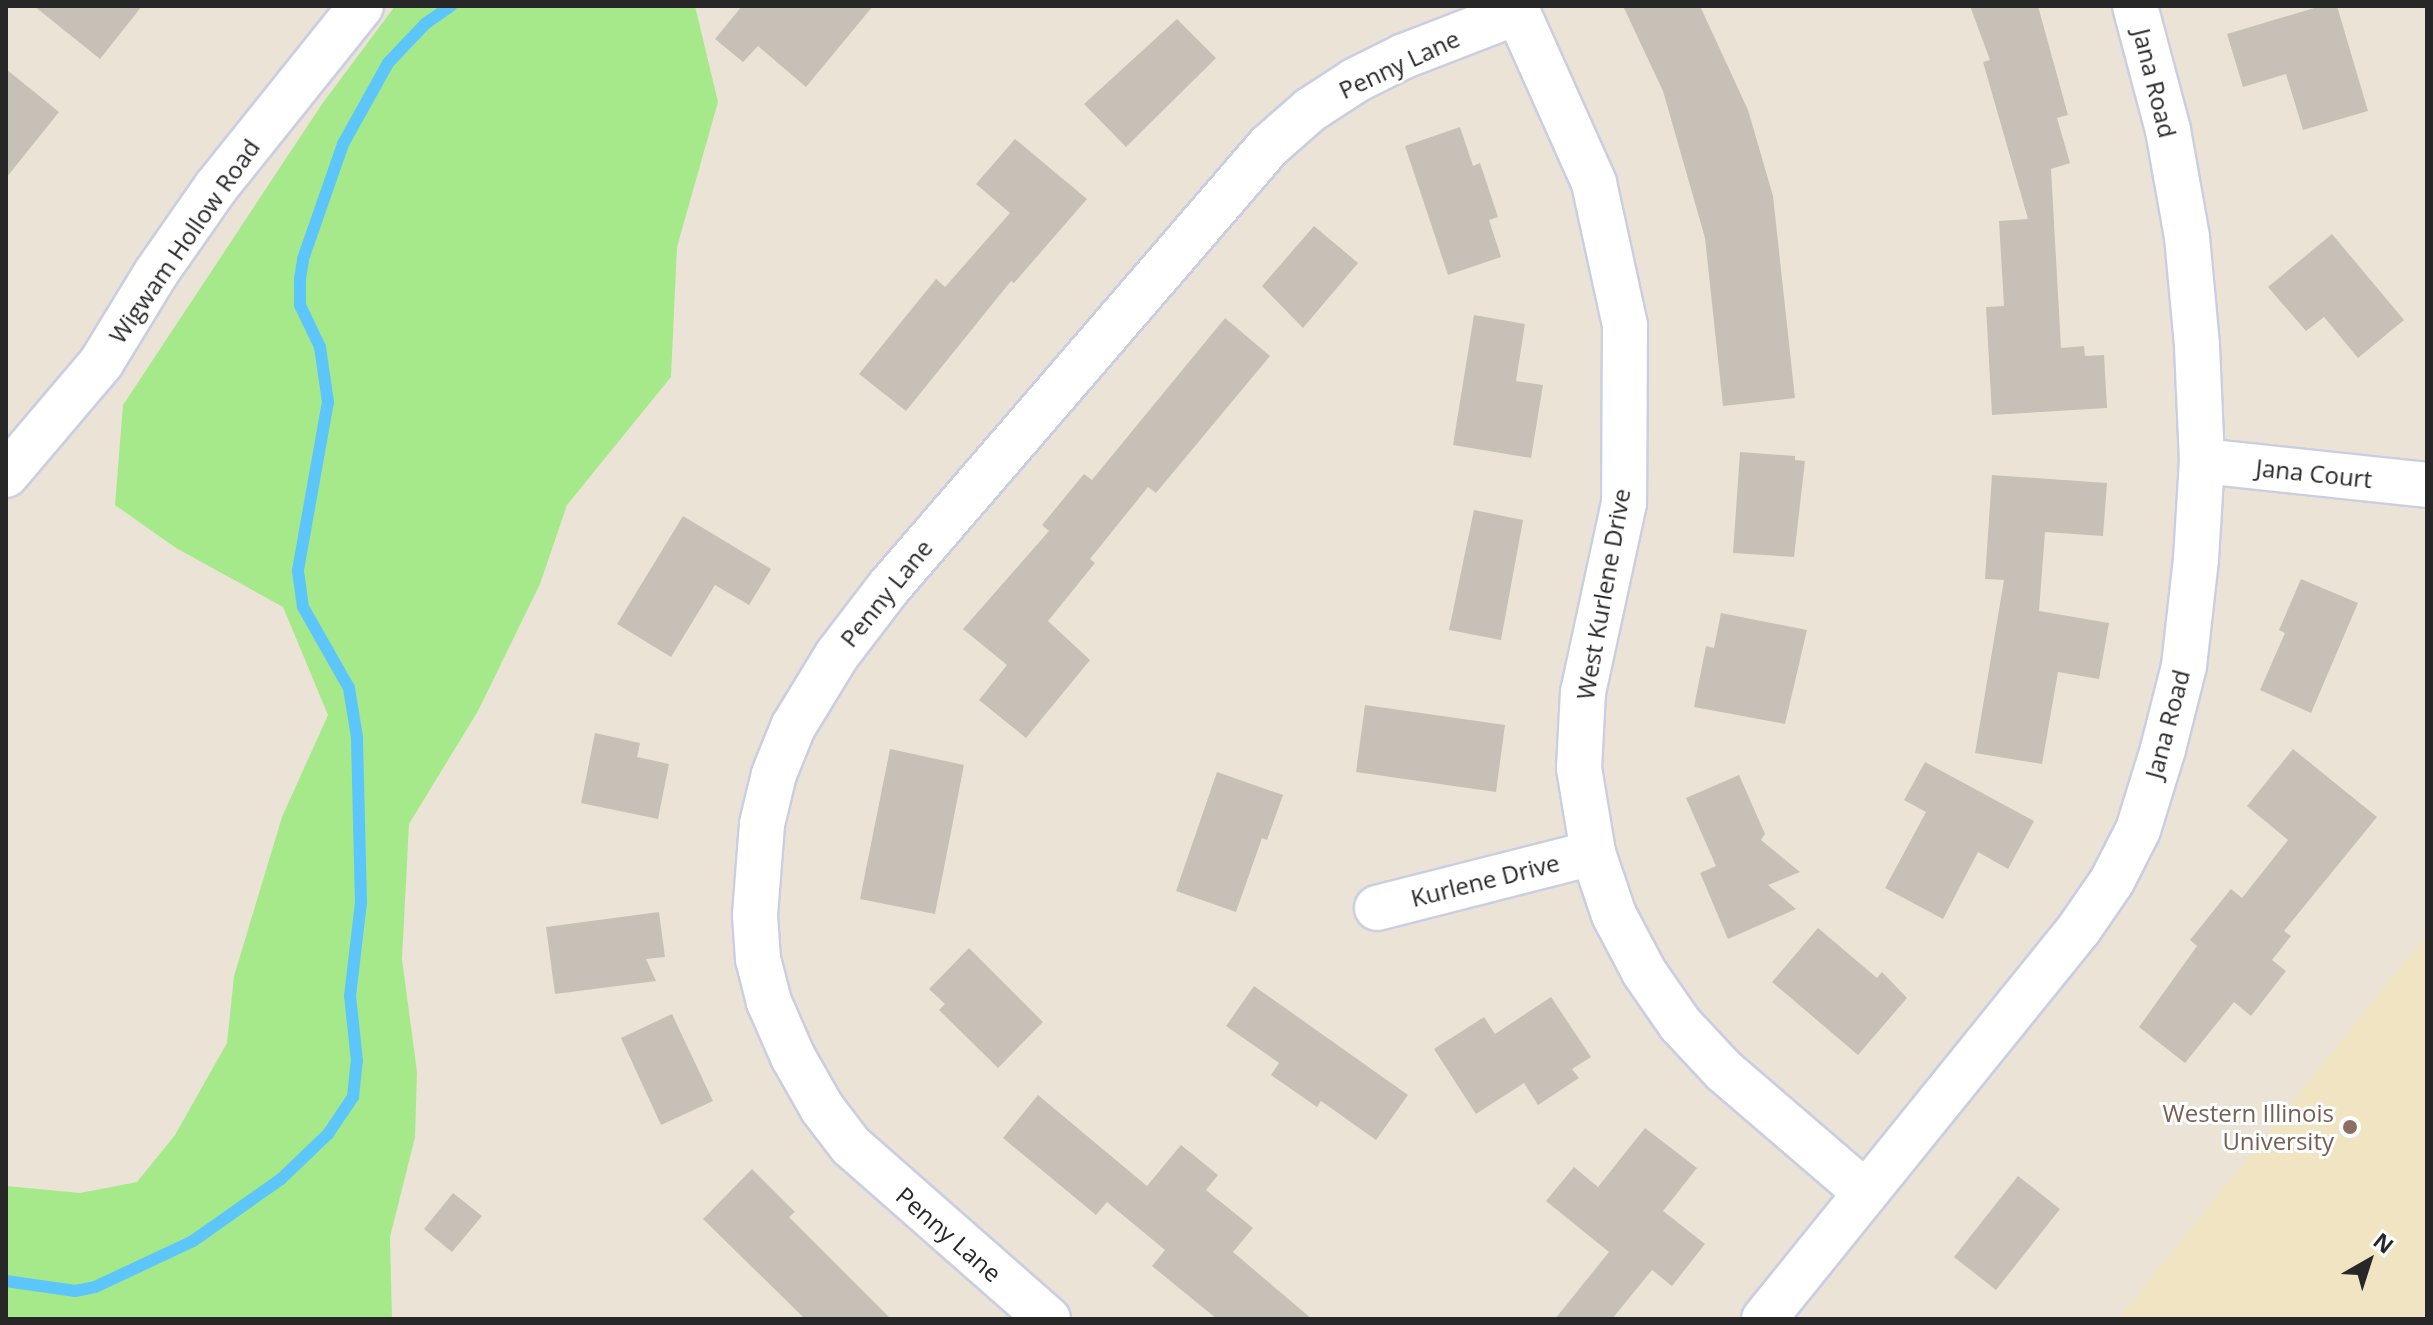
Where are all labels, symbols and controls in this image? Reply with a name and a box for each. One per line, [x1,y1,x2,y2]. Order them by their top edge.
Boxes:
street label: Penny Lane [1334,24,1464,104]
street label: Jana Road [2128,26,2182,140]
street label: Wigwam Hollow Road [103,133,265,349]
street label: Jana Court [2254,453,2374,493]
street label: West Kurlene Drive [1570,486,1636,702]
street label: Penny Lane [834,534,938,652]
street label: Jana Road [2139,666,2195,782]
street label: Kurlene Drive [1408,848,1562,912]
place label: Western Illinois University [2163,1099,2334,1155]
marker: Western Illinois University [2341,1118,2359,1136]
street label: Penny Lane [891,1181,1007,1287]
north arrow [2329,1221,2409,1301]
text: N [2368,1225,2400,1260]

